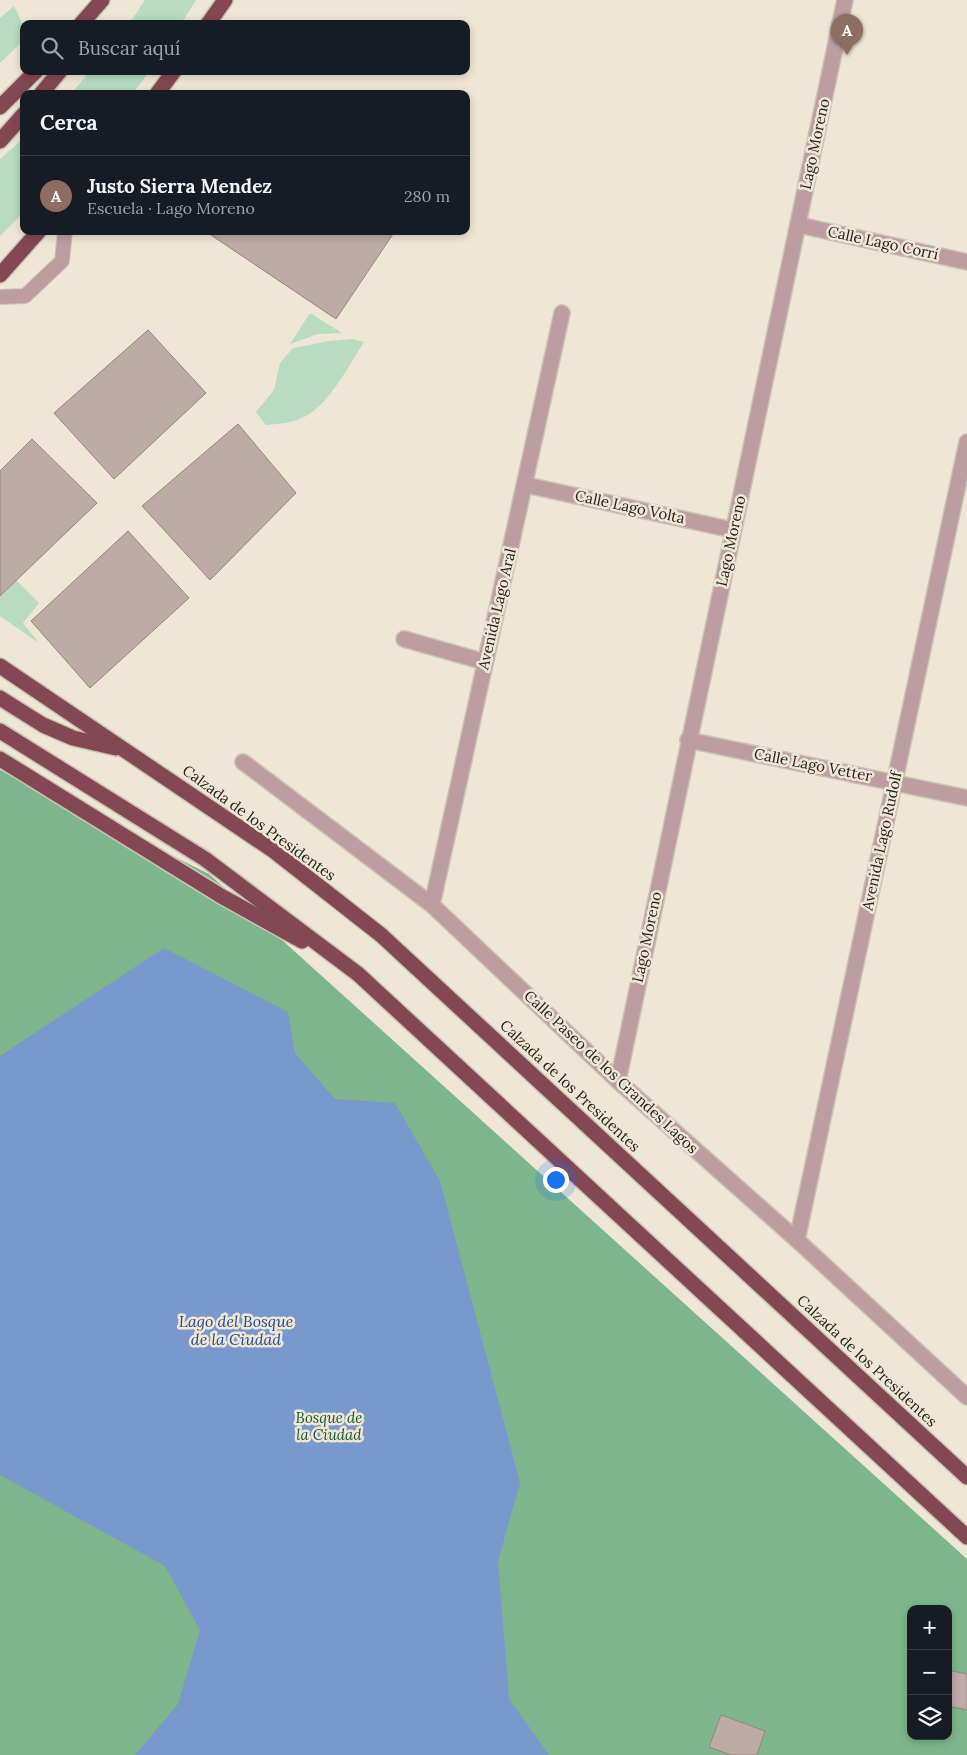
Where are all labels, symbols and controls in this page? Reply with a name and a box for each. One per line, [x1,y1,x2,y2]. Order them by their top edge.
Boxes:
pin: A [831,14,863,55]
search box [20,20,470,75]
icon: search [38,34,66,62]
text: Buscar aquí [78,36,180,60]
street label: Lago Moreno [796,96,833,191]
text: Cerca [40,109,98,136]
text: Justo Sierra Mendez [87,174,272,198]
text: A [51,186,61,206]
text: 280 m [404,186,450,206]
text: Escuela · Lago Moreno [87,198,255,218]
street label: Calle Lago Corrí [826,222,940,264]
street label: Calle Lago Volta [573,486,687,527]
street label: Lago Moreno [712,493,749,588]
street label: Avenida Lago Aral [473,546,520,672]
street label: Calle Lago Vetter [753,744,874,785]
street label: Calzada de los Presidentes [179,761,340,885]
street label: Avenida Lago Rudolf [857,769,906,913]
street label: Lago Moreno [628,889,665,984]
street label: Calle Paseo de los Grandes Lagos [520,986,702,1157]
street label: Calzada de los Presidentes [496,1016,644,1156]
your location [543,1167,569,1193]
street label: Calzada de los Presidentes [793,1291,941,1431]
water label: Lago del Bosque de la Ciudad [179,1311,294,1349]
park label: Bosque de la Ciudad [296,1408,362,1444]
map controls [907,1605,952,1740]
button: + [907,1605,952,1650]
button: − [907,1650,952,1695]
button: layers [907,1695,952,1740]

